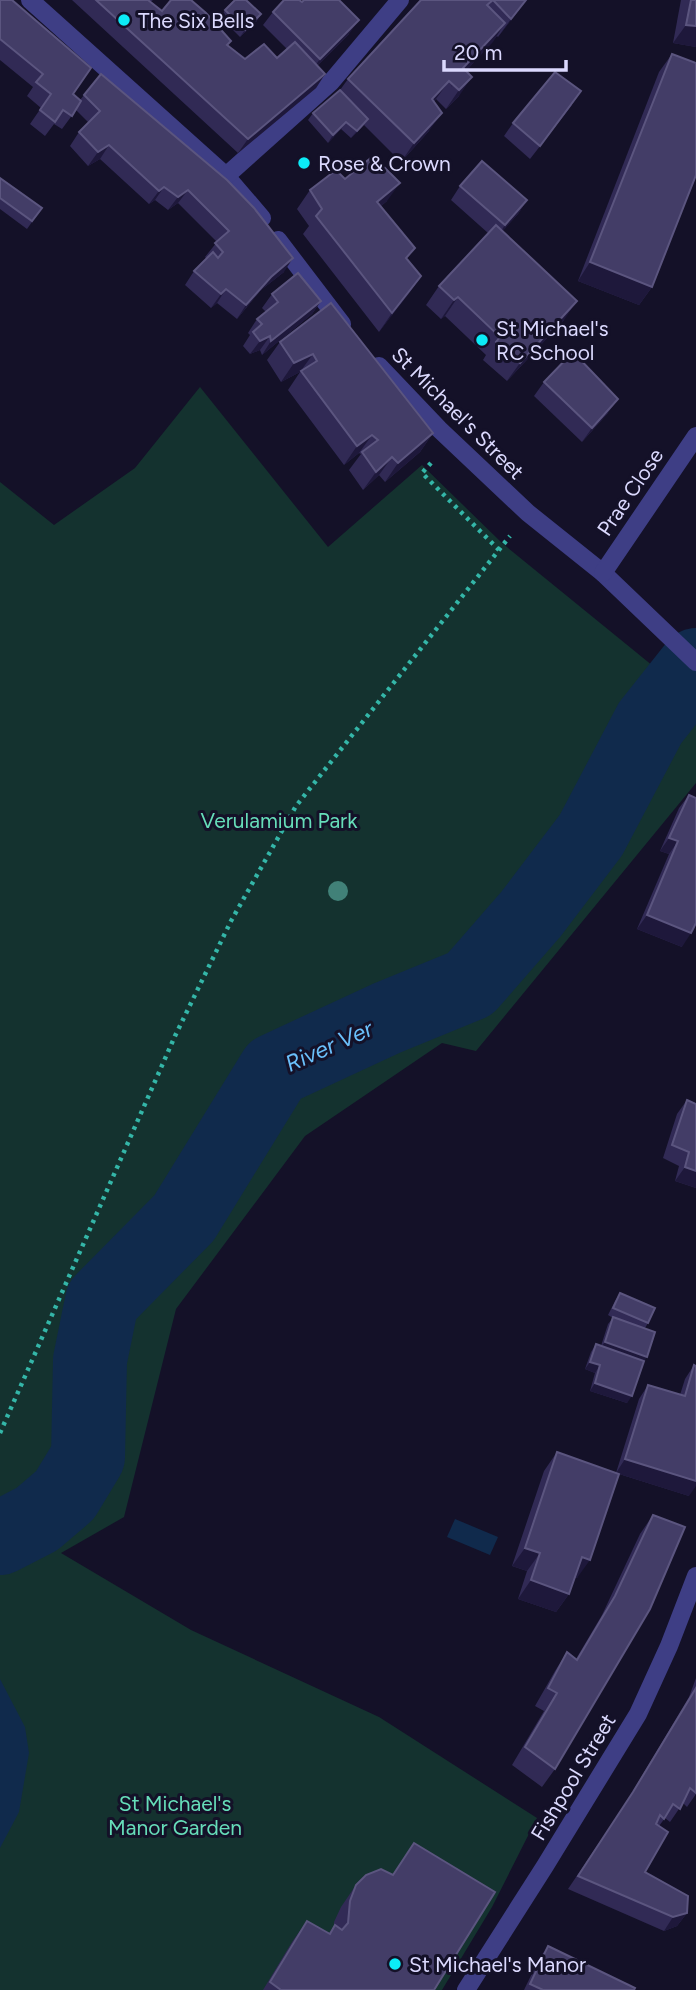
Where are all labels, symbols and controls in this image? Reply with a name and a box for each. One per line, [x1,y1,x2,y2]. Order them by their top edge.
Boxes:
place label: The Six Bells [138,8,254,33]
marker: The Six Bells [116,12,132,28]
scale bar [444,28,566,72]
text: 20 m [454,40,502,65]
place label: Rose & Crown [318,151,451,176]
marker: Rose & Crown [296,155,312,171]
place label: St Michael's RC School [496,316,609,365]
marker: St Michael's RC School [474,332,490,348]
street label: St Michael's Street [387,342,529,484]
street label: Prae Close [592,444,668,540]
park label: Verulamium Park [201,808,358,833]
water label: River Ver [281,1014,378,1078]
street label: Fishpool Street [525,1709,621,1845]
park label: St Michael's Manor Garden [108,1791,242,1840]
place label: St Michael's Manor [409,1952,586,1977]
marker: St Michael's Manor [387,1956,403,1972]

